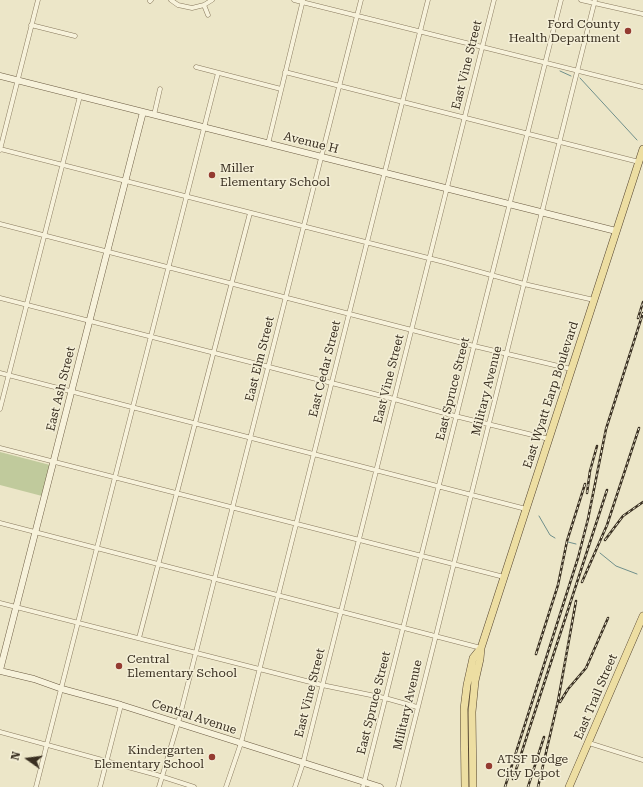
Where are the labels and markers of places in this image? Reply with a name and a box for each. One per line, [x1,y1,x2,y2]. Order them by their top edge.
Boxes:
place label: Ford County Health Department [509,17,620,45]
marker: Ford County Health Department [623,26,633,36]
place label: Miller Elementary School [220,161,330,189]
marker: Miller Elementary School [207,170,217,180]
place label: Central Elementary School [127,652,237,680]
marker: Central Elementary School [114,661,124,671]
place label: Kindergarten Elementary School [94,743,204,771]
marker: Kindergarten Elementary School [207,752,217,762]
place label: ATSF Dodge City Depot [497,752,568,780]
marker: ATSF Dodge City Depot [484,761,494,771]

